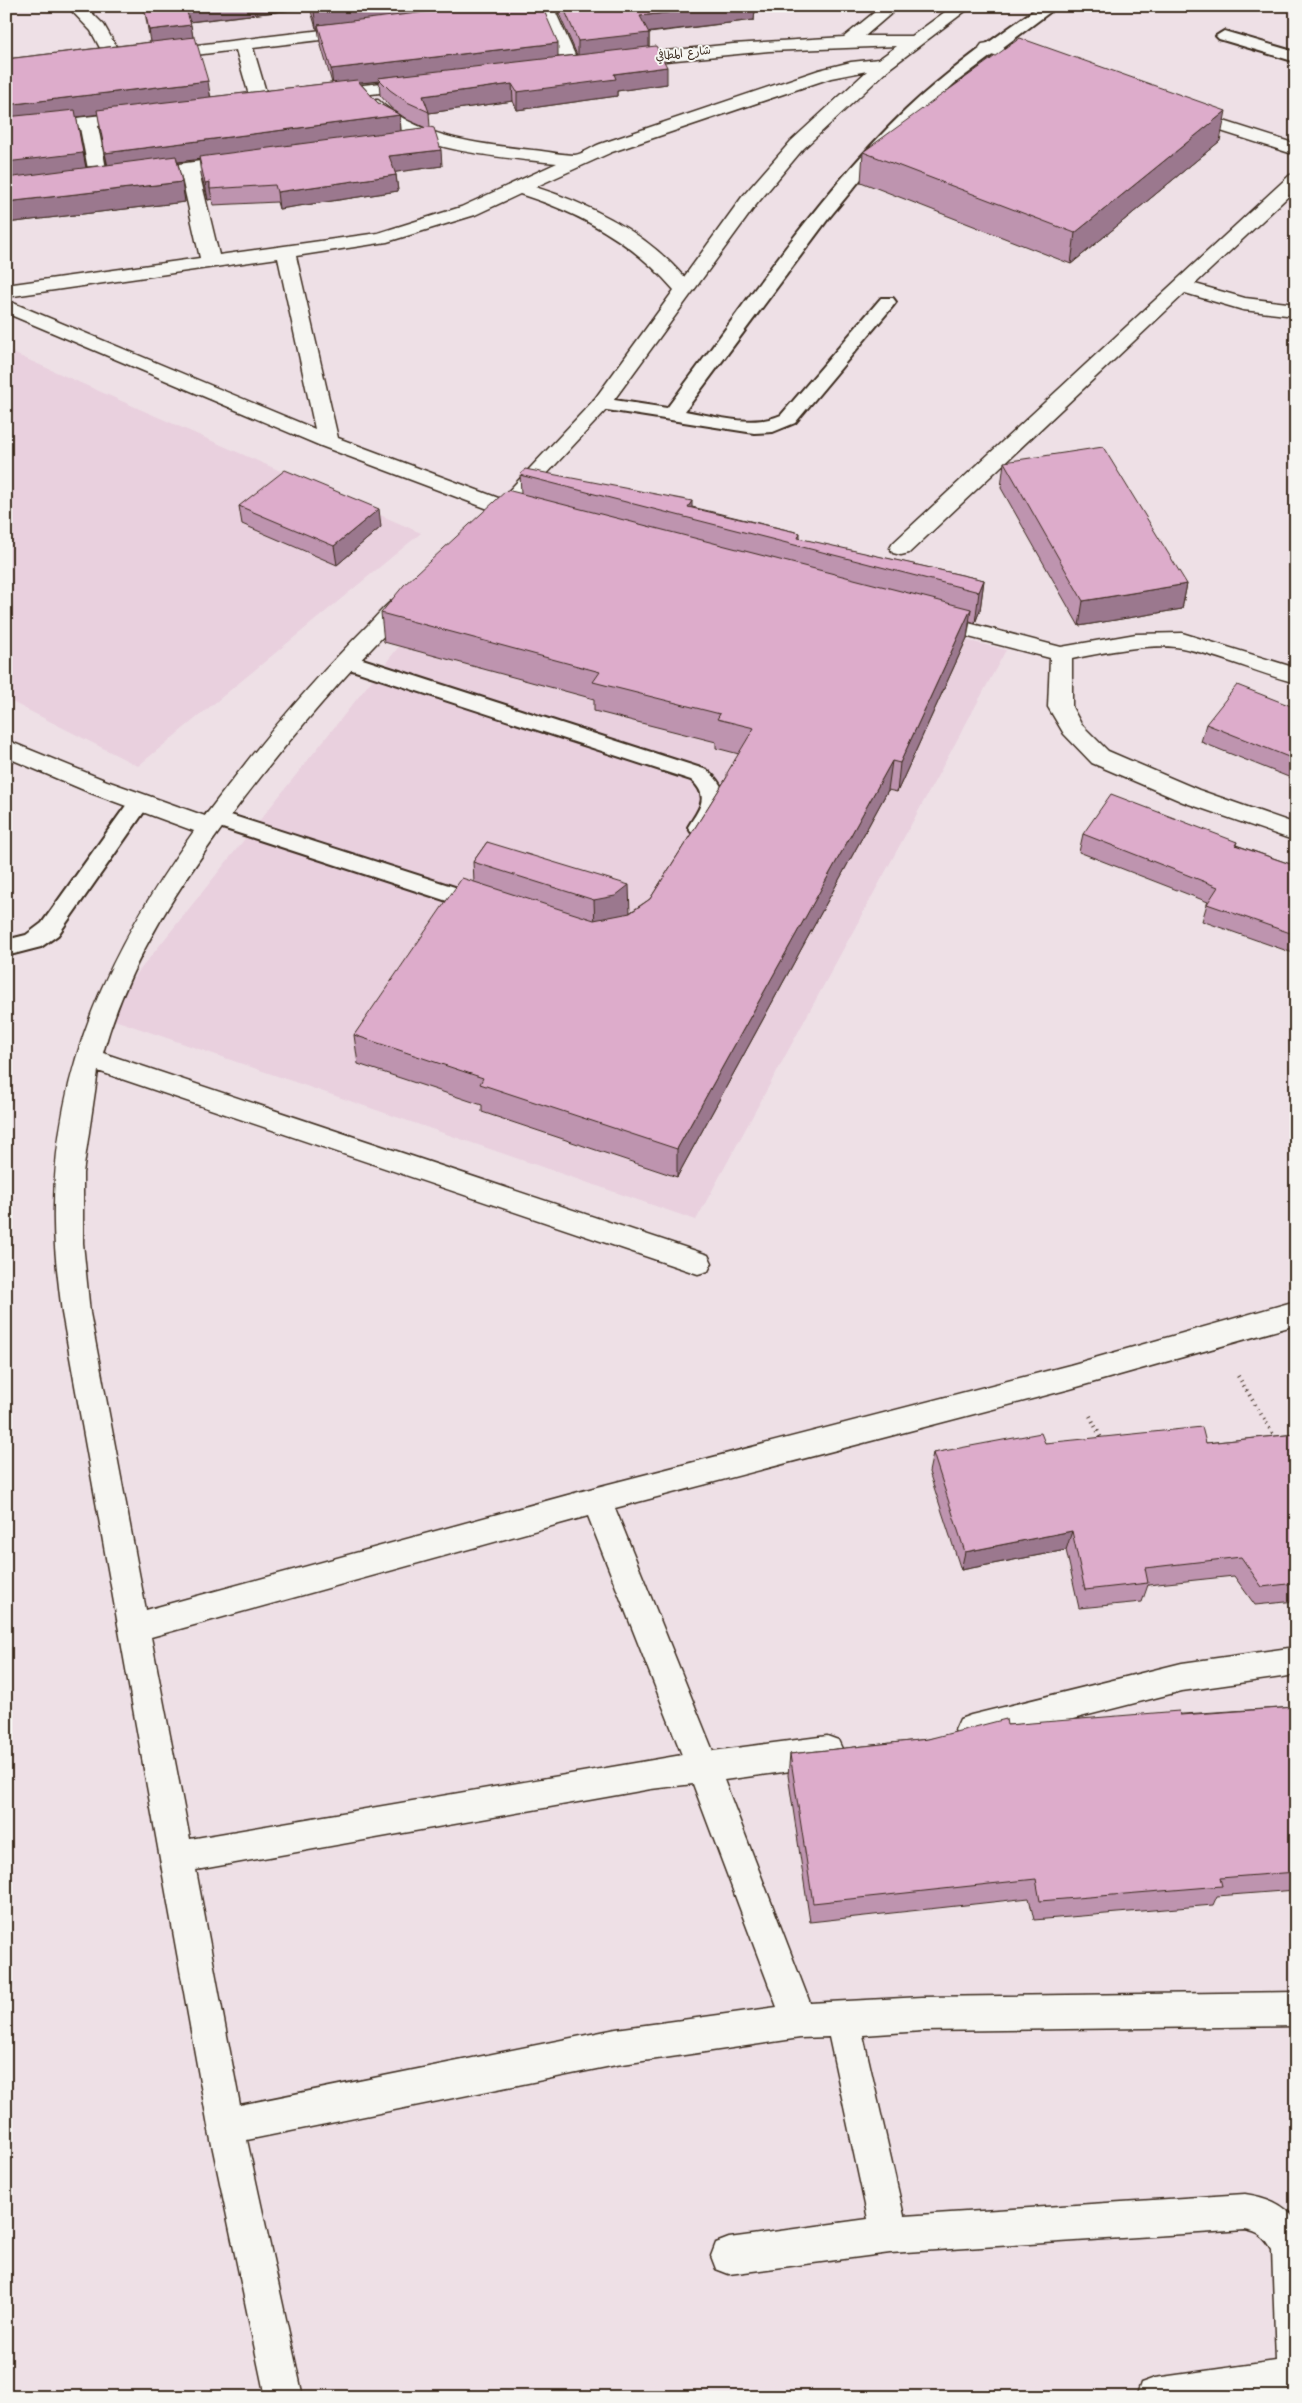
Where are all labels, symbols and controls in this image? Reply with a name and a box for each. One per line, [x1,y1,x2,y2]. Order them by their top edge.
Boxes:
street label: شارع المطافي [654,42,712,66]

